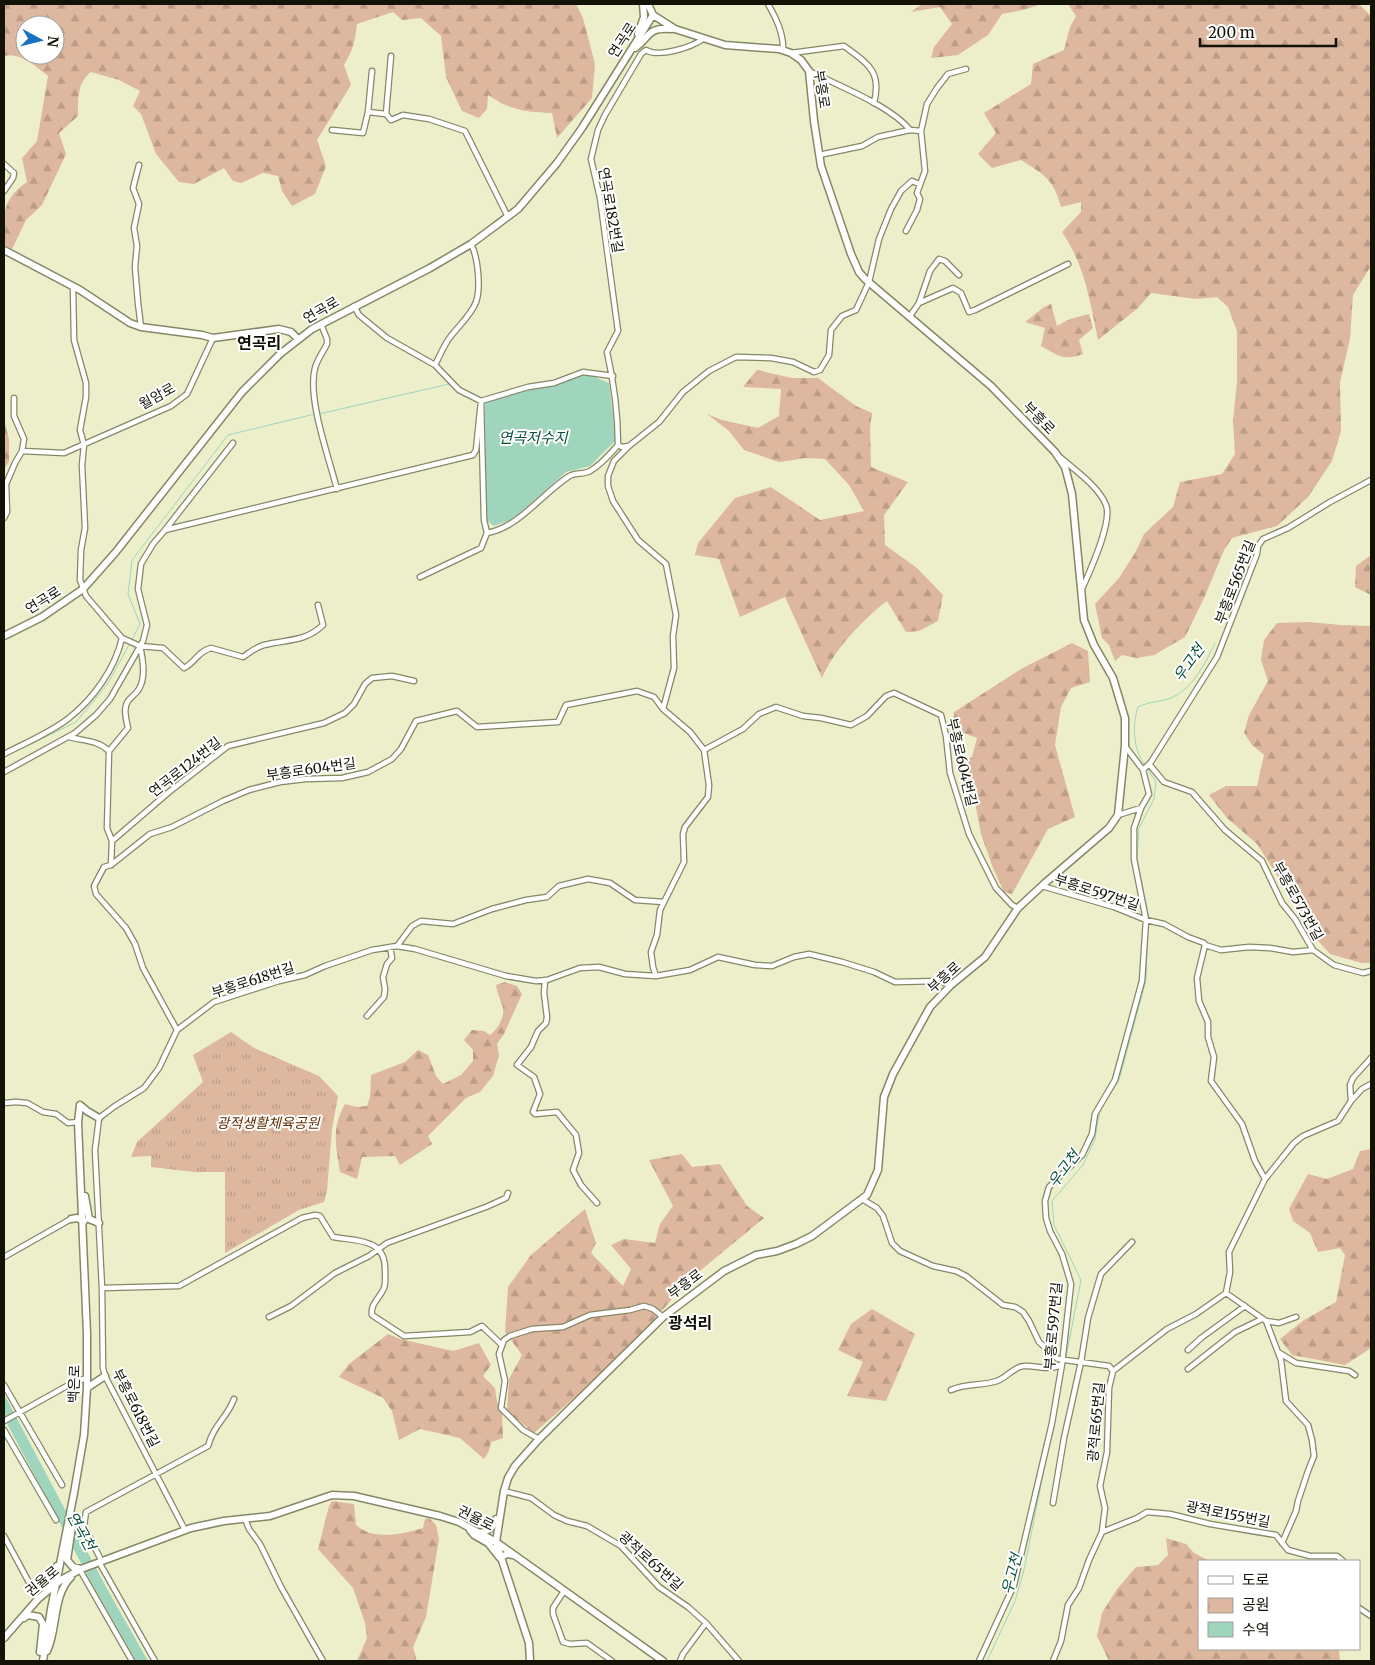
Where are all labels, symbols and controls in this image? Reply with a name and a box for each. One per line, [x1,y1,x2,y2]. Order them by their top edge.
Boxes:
north arrow [15,15,65,65]
scale bar [1200,15,1336,47]
street label: 연곡로 [604,19,640,61]
text: 200 m [1208,23,1255,42]
text: N [43,35,63,48]
street label: 부흥로 [810,69,834,110]
street label: 연곡로182번길 [595,166,627,254]
street label: 연곡로 [300,292,342,327]
district label: 연곡리 [237,333,281,353]
street label: 월암로 [136,379,178,413]
street label: 부흥로 [1019,398,1059,438]
water label: 연곡저수지 [498,428,569,447]
street label: 부흥로565번길 [1211,537,1259,627]
street label: 연곡로 [22,582,64,618]
water label: 우고천 [1169,639,1210,685]
street label: 부흥로604번길 [943,716,981,808]
street label: 연곡로124번길 [145,733,225,801]
street label: 부흥로604번길 [265,754,357,784]
street label: 부흥로573번길 [1269,858,1327,944]
street label: 부흥로597번길 [1052,870,1142,914]
street label: 부흥로 [924,957,964,997]
street label: 부흥로618번길 [209,958,297,1002]
park label: 광적생활체육공원 [216,1114,321,1132]
water label: 우고천 [1044,1145,1085,1191]
street label: 부흥로 [664,1265,706,1303]
street label: 부흥로597번길 [1040,1281,1066,1371]
district label: 광석리 [668,1313,712,1333]
street label: 백은로 [64,1364,84,1404]
street label: 부흥로618번길 [108,1366,164,1450]
street label: 광적로65번길 [1084,1381,1108,1463]
street label: 광적로155번길 [1184,1497,1272,1531]
street label: 권율로 [455,1501,497,1535]
water label: 연곡천 [63,1508,101,1555]
street label: 광적로65번길 [615,1527,687,1595]
water label: 우고천 [997,1549,1027,1596]
legend [1198,1560,1360,1650]
street label: 권율로 [21,1562,63,1600]
text: 도로 [1242,1570,1270,1589]
text: 공원 [1242,1595,1270,1614]
text: 수역 [1242,1620,1270,1639]

